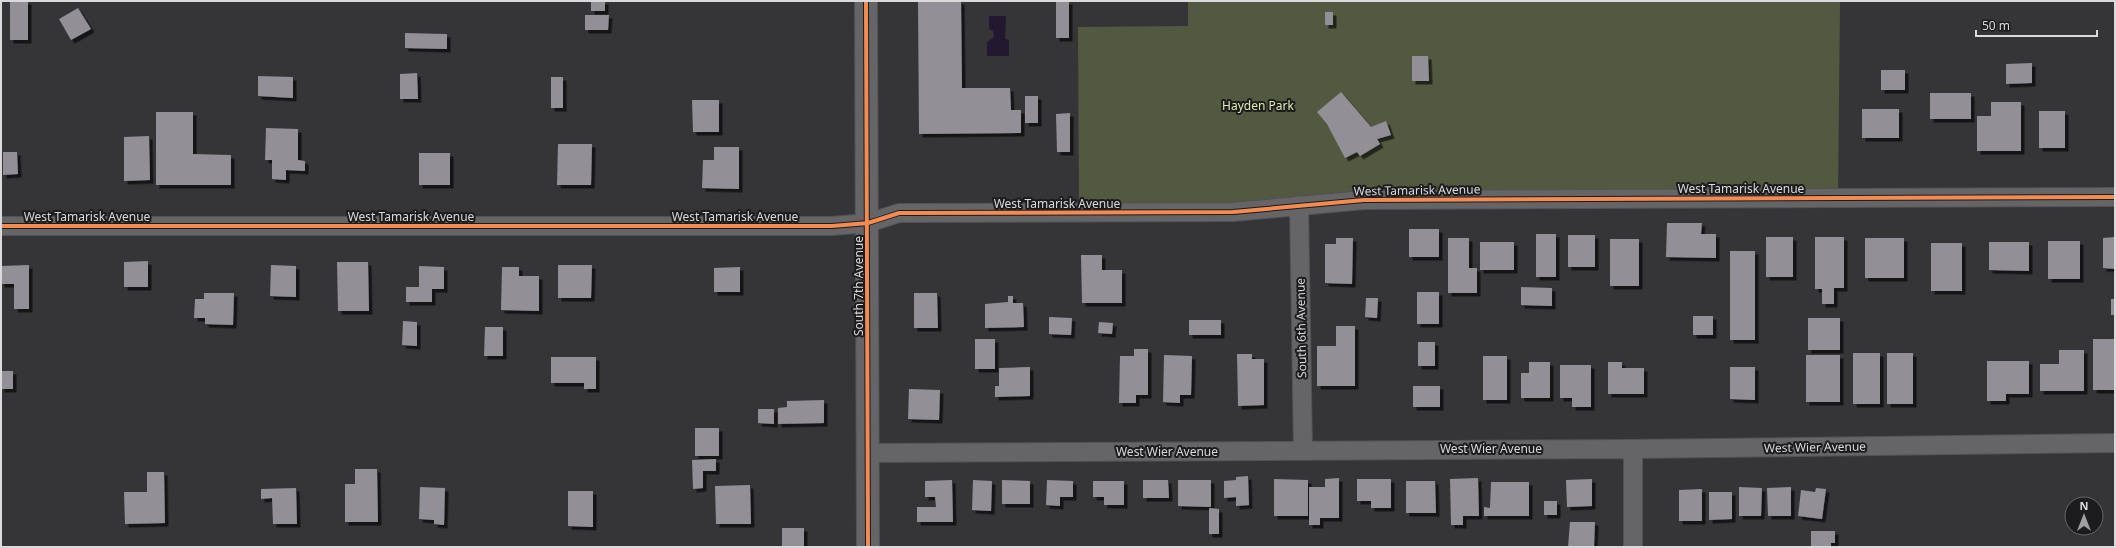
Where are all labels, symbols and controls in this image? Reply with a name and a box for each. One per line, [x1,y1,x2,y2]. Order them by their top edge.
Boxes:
scale bar [1976,12,2097,38]
text: 50 m [1982,17,2010,34]
park label: Hayden Park [1222,97,1294,114]
street label: West Tamarisk Avenue [1353,180,1481,200]
street label: West Tamarisk Avenue [1678,180,1805,197]
street label: West Tamarisk Avenue [994,195,1121,212]
street label: West Tamarisk Avenue [24,208,151,225]
street label: West Tamarisk Avenue [348,208,475,225]
street label: West Tamarisk Avenue [672,208,799,225]
street label: South 7th Avenue [850,236,867,336]
street label: South 6th Avenue [1292,278,1310,378]
street label: West Wier Avenue [1764,438,1866,456]
street label: West Wier Avenue [1440,440,1542,457]
street label: West Wier Avenue [1116,443,1218,460]
north arrow [2064,496,2104,536]
text: N [2080,498,2088,513]

